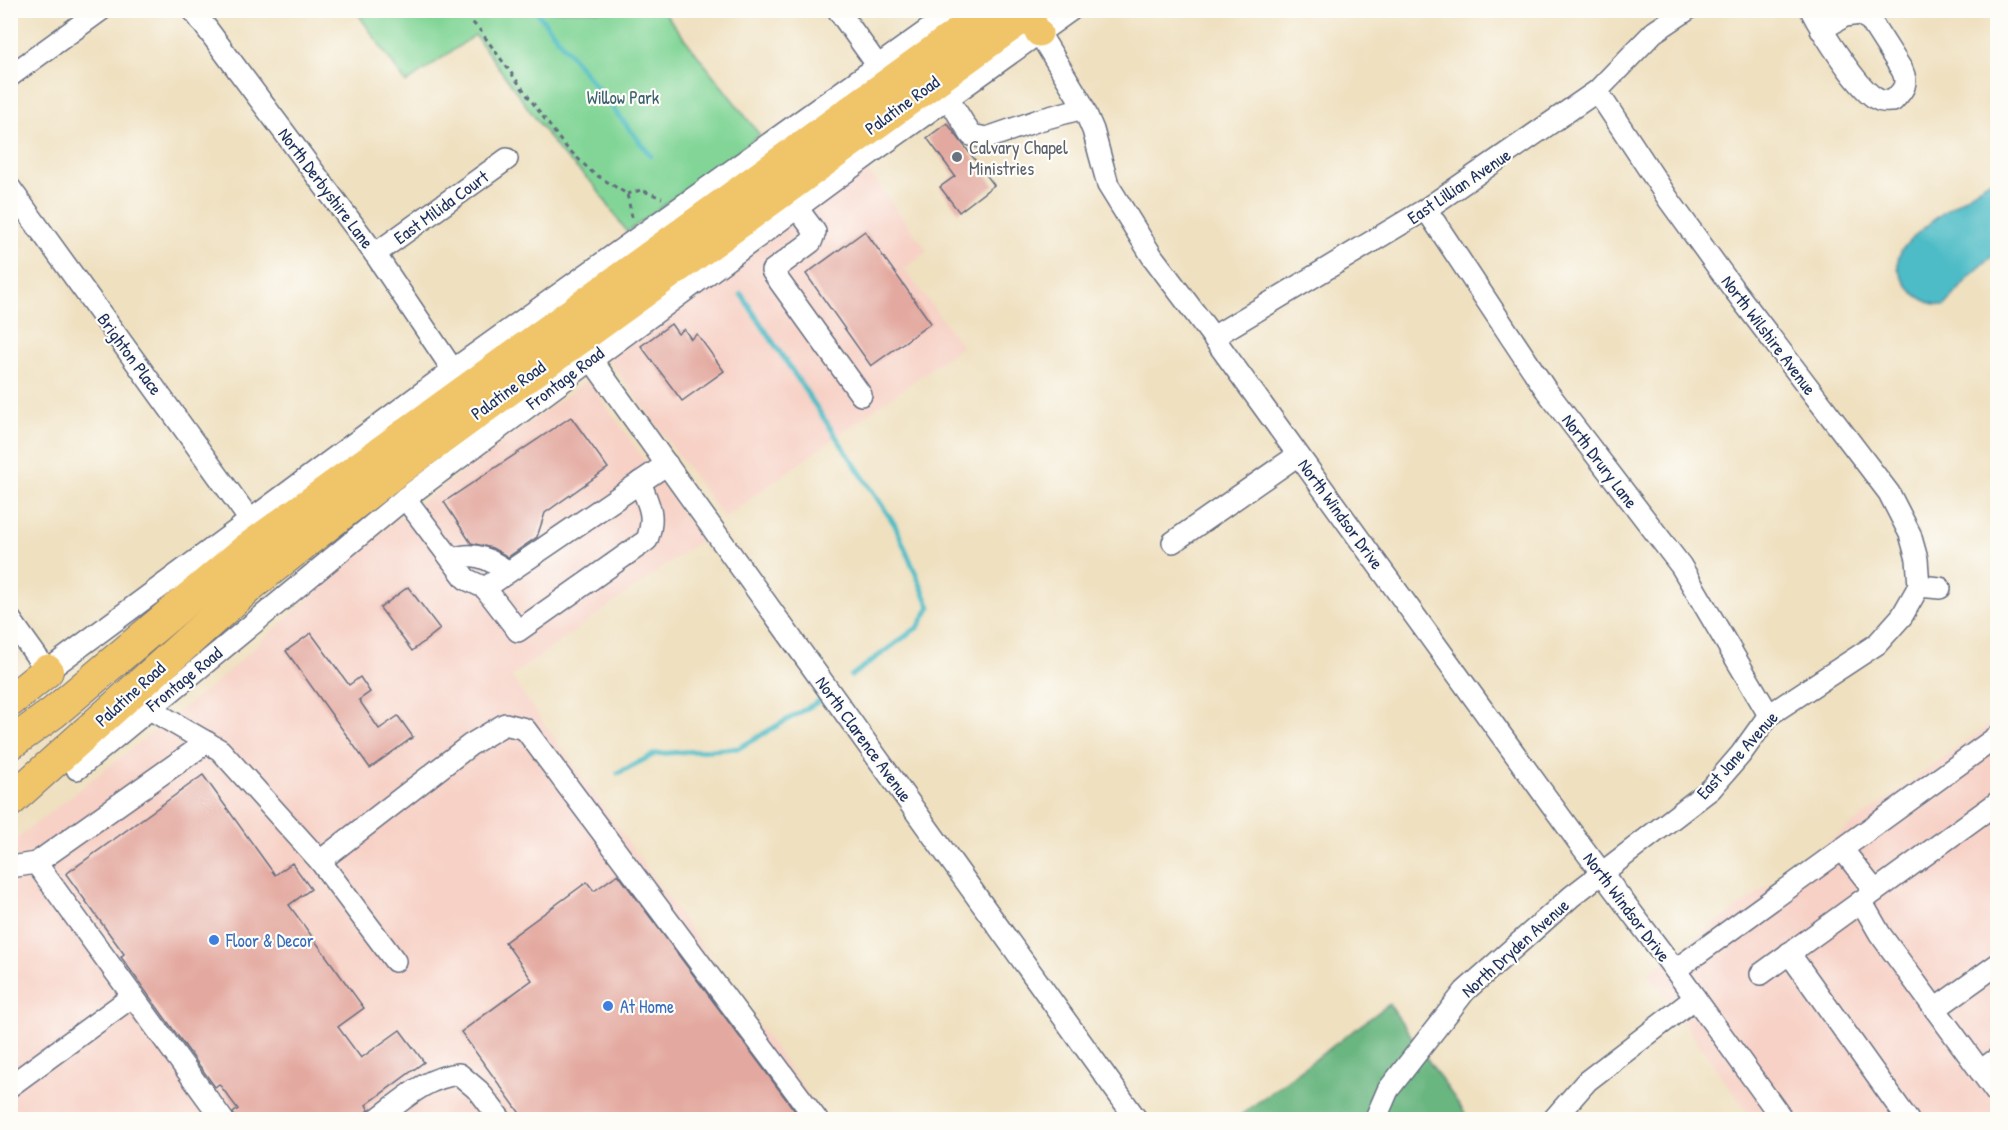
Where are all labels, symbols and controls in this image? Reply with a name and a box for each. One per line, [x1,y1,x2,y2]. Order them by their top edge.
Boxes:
street label: Palatine Road [860,69,944,141]
park label: Willow Park [587,85,660,110]
street label: North Derbyshire Lane [272,123,380,253]
place label: Calvary Chapel Ministries [969,135,1068,181]
street label: East Lillian Avenue [1402,142,1516,230]
marker: Calvary Chapel Ministries [950,150,964,164]
street label: East Milida Court [389,164,494,250]
street label: North Wilshire Avenue [1716,270,1822,400]
street label: Brighton Place [92,308,168,400]
street label: Frontage Road [520,341,609,416]
street label: Palatine Road [466,354,550,426]
street label: North Drury Lane [1556,409,1644,513]
street label: North Windsor Drive [1292,454,1390,574]
street label: Frontage Road [140,641,227,718]
street label: Palatine Road [89,656,171,732]
street label: North Clarence Avenue [810,671,918,807]
street label: East Jane Avenue [1691,705,1783,805]
street label: North Windsor Drive [1578,847,1676,967]
street label: North Dryden Avenue [1456,893,1574,1003]
place label: Floor & Decor [225,928,314,953]
marker: Floor & Decor [207,933,221,947]
place label: At Home [620,994,674,1019]
marker: At Home [601,999,615,1013]

